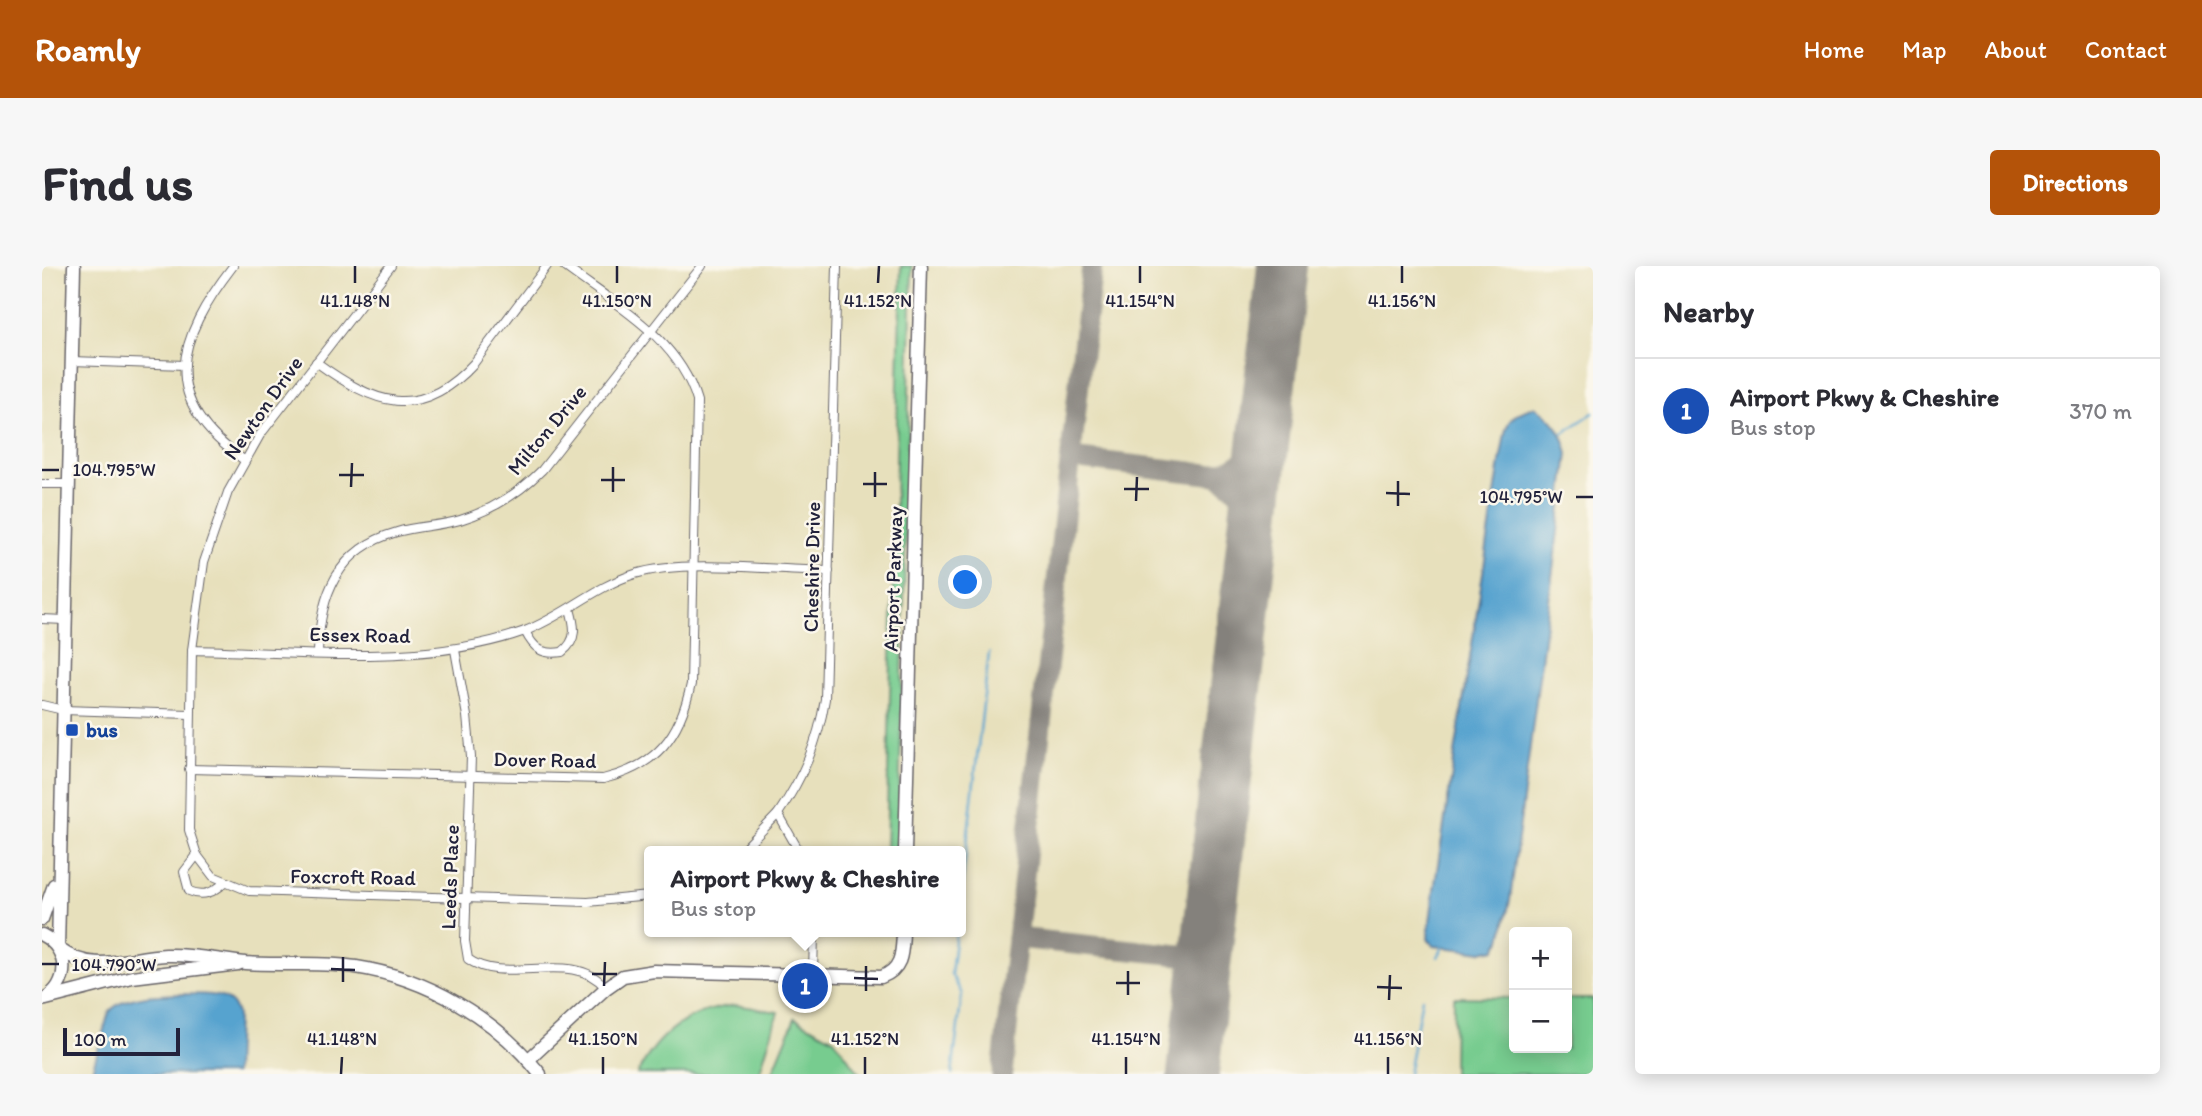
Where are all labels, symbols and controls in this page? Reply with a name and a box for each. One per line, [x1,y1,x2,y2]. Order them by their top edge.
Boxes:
text: Roamly [35,30,141,69]
text: Home [1804,35,1864,64]
text: Map [1902,35,1946,64]
text: About [1984,35,2047,64]
text: Contact [2085,35,2167,64]
button: Directions [1990,150,2160,215]
text: Find us [42,153,193,212]
text: 41.148°N [320,290,390,312]
text: 41.150°N [582,290,652,312]
text: 41.152°N [844,290,912,312]
text: 41.154°N [1105,290,1175,312]
text: 41.156°N [1368,290,1436,312]
text: Nearby [1663,293,1754,330]
street label: Newton Drive [218,351,308,464]
street label: Milton Drive [502,379,592,480]
text: Airport Pkwy & Cheshire [1730,381,1999,413]
text: 1 [1681,397,1691,425]
text: 370 m [2069,397,2132,425]
text: Bus stop [1730,413,1816,441]
text: 104.795°W [72,459,156,481]
text: 104.795°W [1479,486,1563,508]
street label: Cheshire Drive [798,501,825,633]
street label: Airport Parkway [877,506,908,652]
your location [948,565,982,599]
street label: Essex Road [309,621,411,648]
place label: bus [86,717,118,742]
marker: bus [64,722,80,738]
street label: Dover Road [493,746,597,773]
street label: Leeds Place [435,824,464,930]
popup [644,846,966,937]
text: Airport Pkwy & Cheshire [670,862,940,894]
street label: Foxcroft Road [290,863,417,890]
text: Bus stop [670,894,756,922]
map controls [1509,927,1572,1053]
button: + [1509,927,1572,990]
text: 104.790°W [72,954,156,976]
pin: 1 [782,960,828,1012]
button: − [1509,990,1572,1053]
scale bar [63,1025,180,1057]
text: 100 m [74,1028,126,1051]
text: 41.148°N [307,1028,377,1050]
text: 41.150°N [568,1028,638,1050]
text: 41.152°N [831,1028,899,1050]
text: 41.154°N [1091,1028,1161,1050]
text: 41.156°N [1354,1028,1422,1050]

